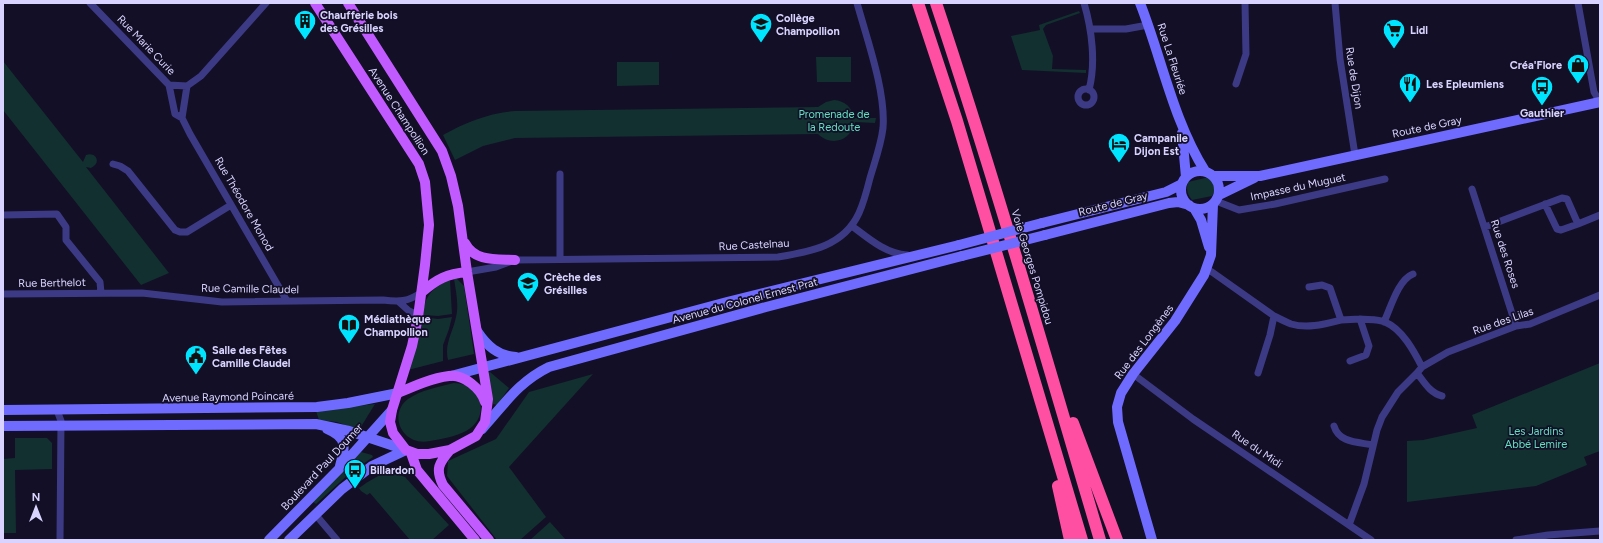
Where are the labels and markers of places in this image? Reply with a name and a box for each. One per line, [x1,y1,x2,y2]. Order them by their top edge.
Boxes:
building icon: Chaufferie bois des Grésilles [292,8,318,41]
place label: Chaufferie bois des Grésilles [320,9,398,35]
school or university icon: Collège Champollion [748,11,774,44]
place label: Collège Champollion [776,12,840,38]
supermarket icon: Lidl [1381,17,1407,50]
place label: Lidl [1410,24,1428,37]
shop icon: Créa'Flore [1565,52,1591,85]
place label: Créa'Flore [1510,59,1562,72]
restaurant icon: Les Epleumiens [1397,71,1423,104]
bus stop icon: Gauthier [1529,74,1555,107]
place label: Les Epleumiens [1426,78,1504,91]
place label: Gauthier [1520,107,1565,120]
hotel icon: Campanile Dijon Est [1106,131,1132,164]
place label: Campanile Dijon Est [1134,132,1188,158]
school or university icon: Crèche des Grésilles [515,270,541,303]
place label: Crèche des Grésilles [544,271,601,297]
library icon: Médiathèque Champollion [336,312,362,345]
place label: Médiathèque Champollion [364,313,431,339]
public building icon: Salle des Fêtes Camille Claudel [183,343,209,376]
place label: Salle des Fêtes Camille Claudel [212,344,291,370]
bus stop icon: Billardon [342,457,368,490]
place label: Billardon [370,464,414,477]

